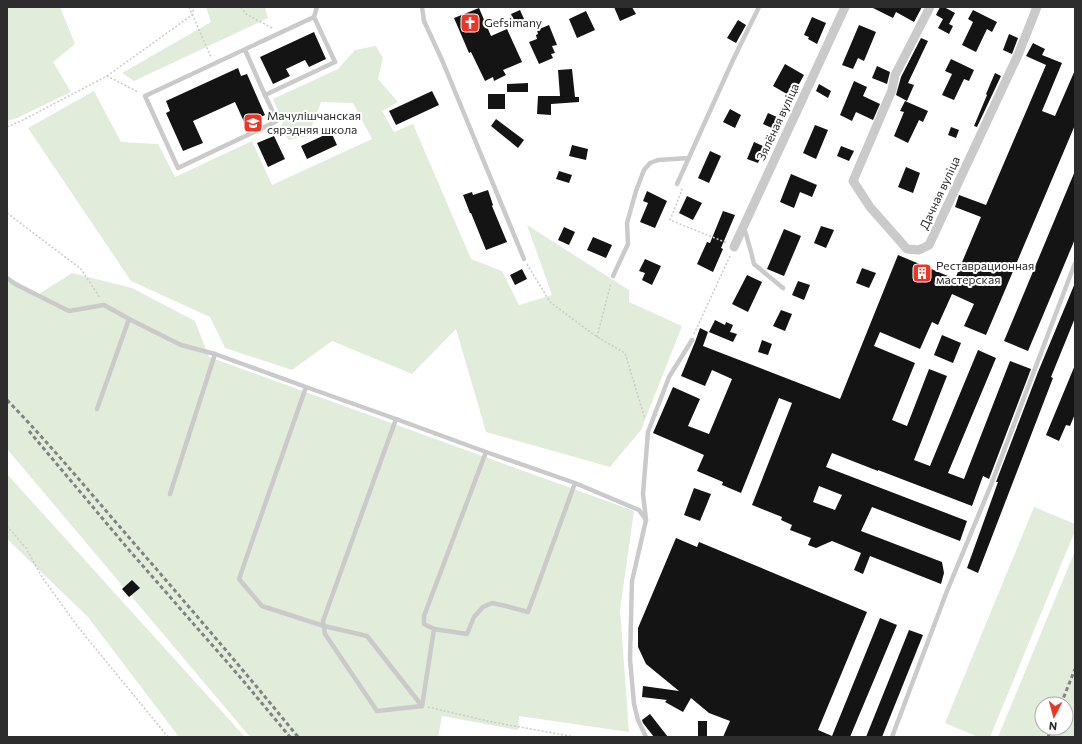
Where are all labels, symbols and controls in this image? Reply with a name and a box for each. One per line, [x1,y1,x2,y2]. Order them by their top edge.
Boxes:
church icon: Gefsimany [459,12,481,34]
place label: Gefsimany [484,15,542,29]
street label: Зялёная вуліца [753,81,801,162]
place label: Мачулішчанская сярэдняя школа [267,108,361,136]
school or university icon: Мачулішчанская сярэдняя школа [242,112,264,134]
street label: Дачная вуліца [916,154,962,231]
place label: Реставрационная мастерская [936,258,1034,286]
building icon: Реставрационная мастерская [911,262,933,284]
north arrow [1034,696,1074,736]
text: N [1048,720,1058,733]

